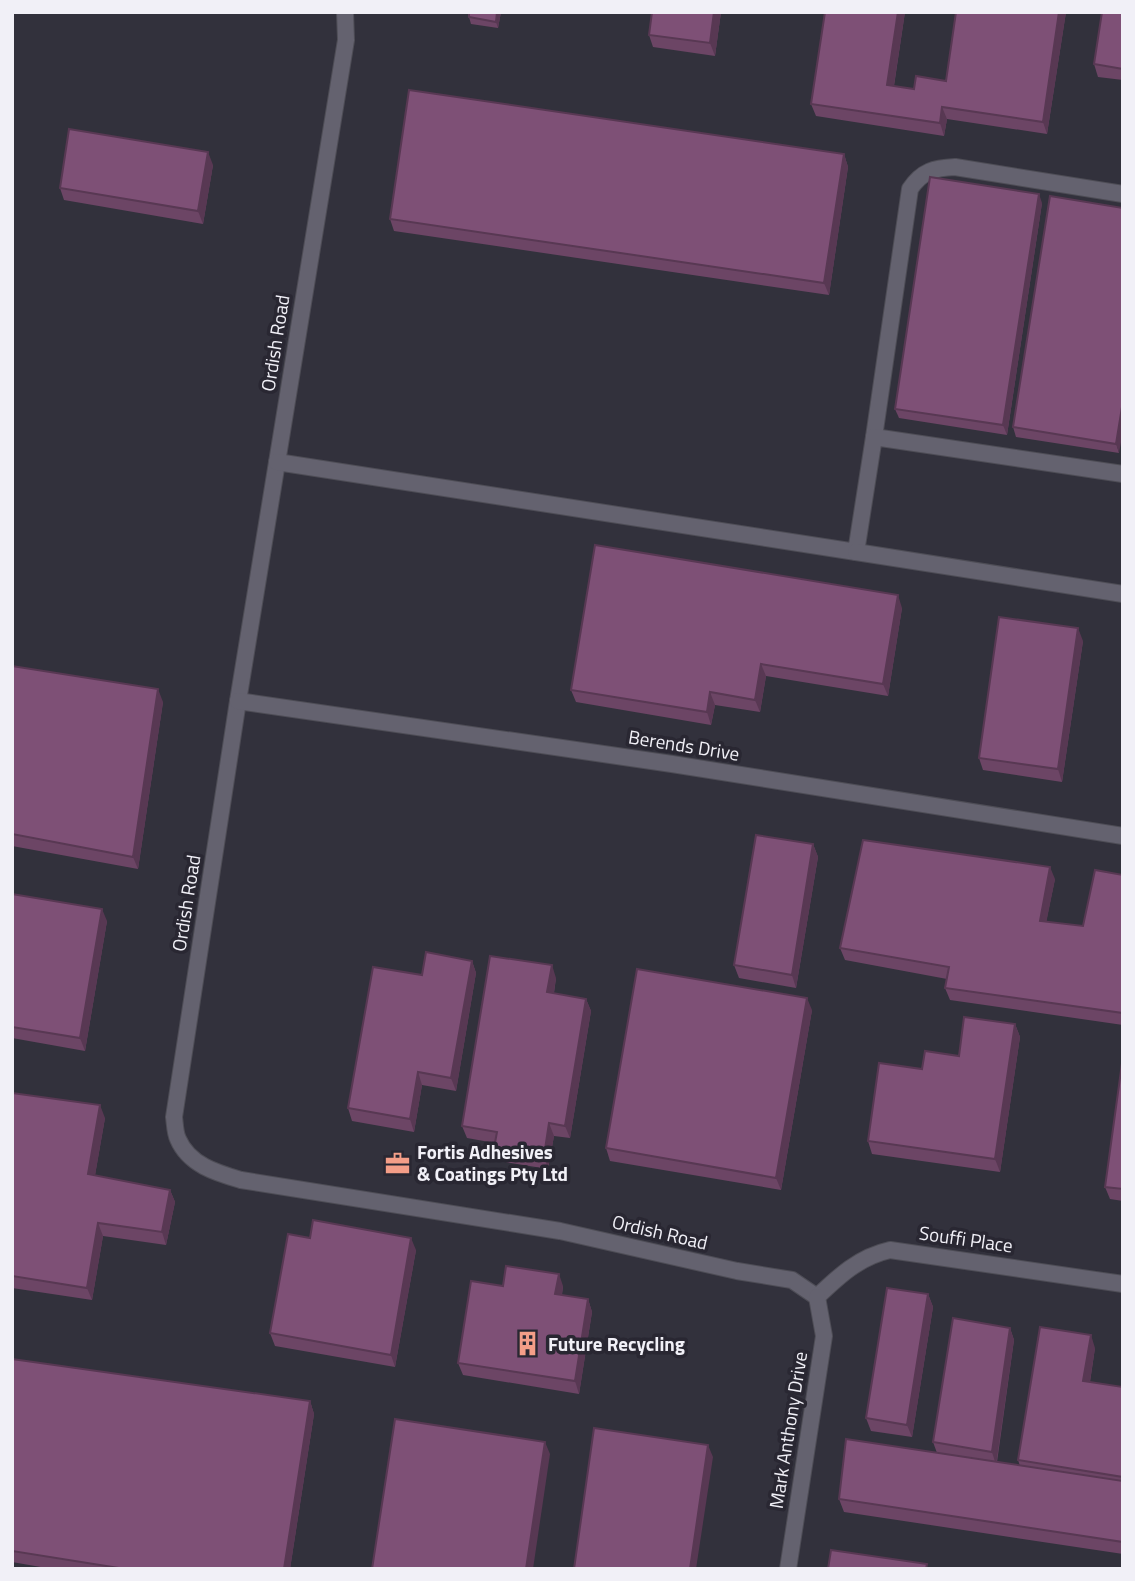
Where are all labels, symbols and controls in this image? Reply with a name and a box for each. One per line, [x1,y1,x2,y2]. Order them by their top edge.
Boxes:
street label: Ordish Road [253,293,296,393]
street label: Berends Drive [626,721,742,768]
street label: Ordish Road [164,853,207,953]
place label: Fortis Adhesives & Coatings Pty Ltd [417,1137,568,1188]
office icon: Fortis Adhesives & Coatings Pty Ltd [383,1149,411,1177]
street label: Ordish Road [609,1206,711,1257]
street label: Souffi Place [917,1218,1015,1259]
place label: Future Recycling [548,1329,685,1358]
building icon: Future Recycling [514,1330,542,1358]
street label: Mark Anthony Drive [761,1349,814,1511]

